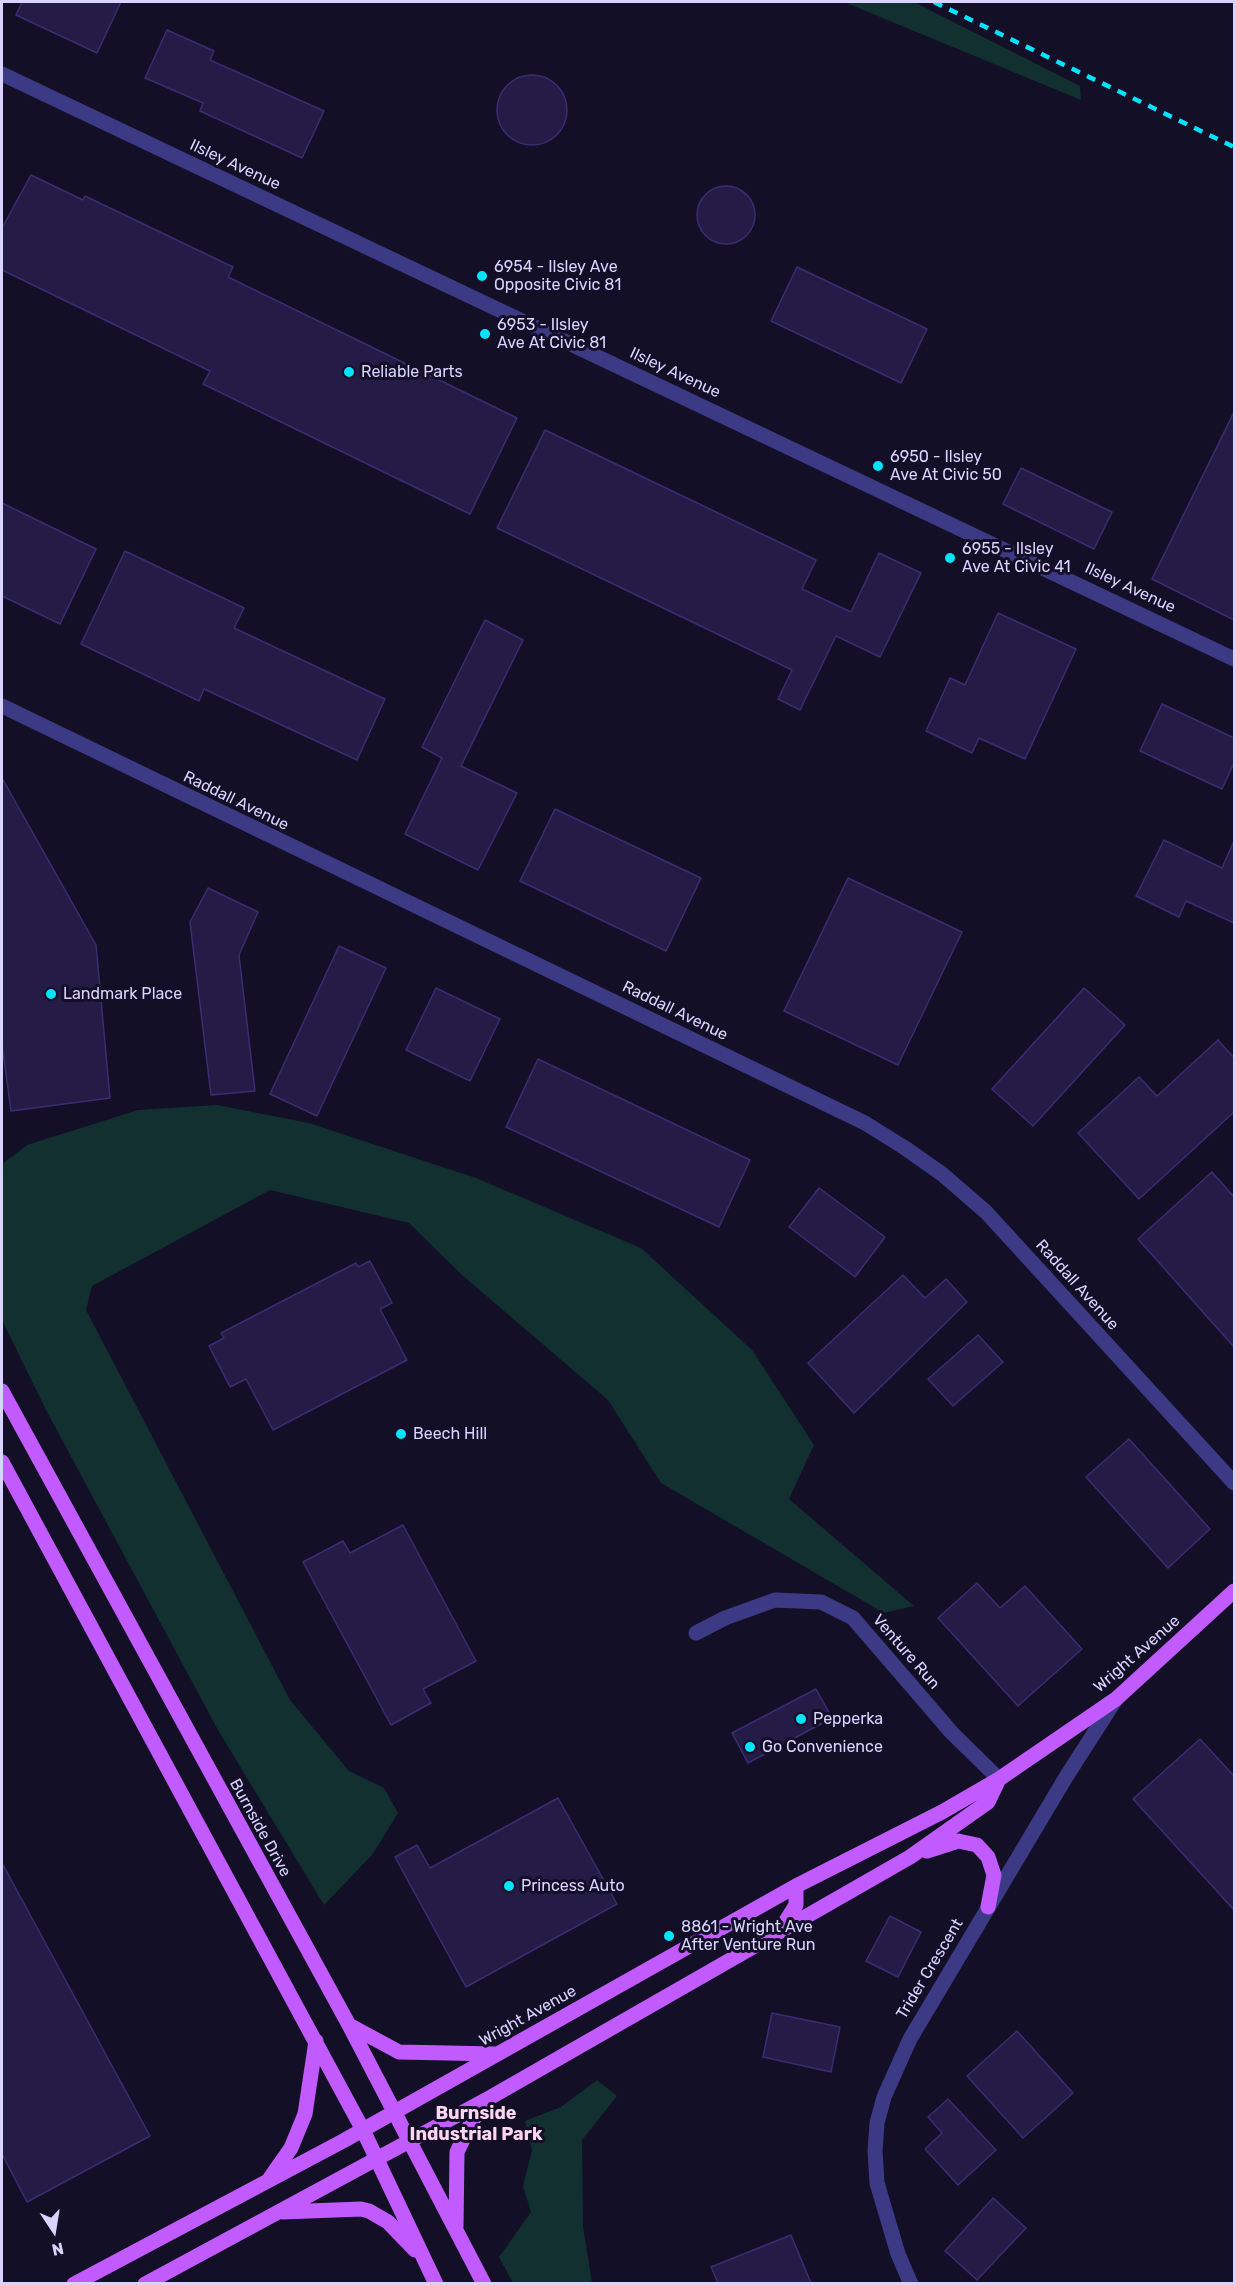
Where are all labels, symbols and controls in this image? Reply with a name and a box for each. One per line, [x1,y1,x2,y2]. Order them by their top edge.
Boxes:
street label: Ilsley Avenue [187,136,283,194]
place label: 6954 - Ilsley Ave Opposite Civic 81 [494,257,621,295]
marker: 6954 - Ilsley Ave Opposite Civic 81 [475,269,489,283]
place label: 6953 - Ilsley Ave At Civic 81 [497,315,606,353]
marker: 6953 - Ilsley Ave At Civic 81 [478,327,492,341]
street label: Ilsley Avenue [627,344,723,402]
place label: Reliable Parts [361,362,463,382]
marker: Reliable Parts [342,365,356,379]
place label: 6950 - Ilsley Ave At Civic 50 [890,447,1002,485]
marker: 6950 - Ilsley Ave At Civic 50 [871,459,885,473]
place label: 6955 - Ilsley Ave At Civic 41 [962,539,1071,577]
marker: 6955 - Ilsley Ave At Civic 41 [943,551,957,565]
street label: Ilsley Avenue [1082,559,1178,617]
street label: Raddall Avenue [180,767,292,835]
street label: Raddall Avenue [619,977,731,1045]
place label: Landmark Place [63,984,182,1004]
marker: Landmark Place [44,987,58,1001]
street label: Raddall Avenue [1031,1236,1123,1334]
place label: Beech Hill [413,1424,487,1444]
marker: Beech Hill [394,1427,408,1441]
street label: Venture Run [868,1611,944,1693]
street label: Wright Avenue [1090,1611,1184,1697]
place label: Pepperka [813,1709,883,1729]
marker: Pepperka [794,1712,808,1726]
place label: Go Convenience [762,1737,883,1757]
marker: Go Convenience [743,1740,757,1754]
street label: Burnside Drive [225,1776,295,1880]
place label: Princess Auto [521,1876,625,1896]
marker: Princess Auto [502,1879,516,1893]
street label: Trider Crescent [892,1915,968,2023]
place label: 8861 - Wright Ave After Venture Run [681,1917,815,1955]
marker: 8861 - Wright Ave After Venture Run [662,1929,676,1943]
street label: Wright Avenue [476,1981,580,2051]
district label: Burnside Industrial Park [410,2103,542,2146]
north arrow [24,2201,84,2261]
text: N [50,2239,65,2260]

